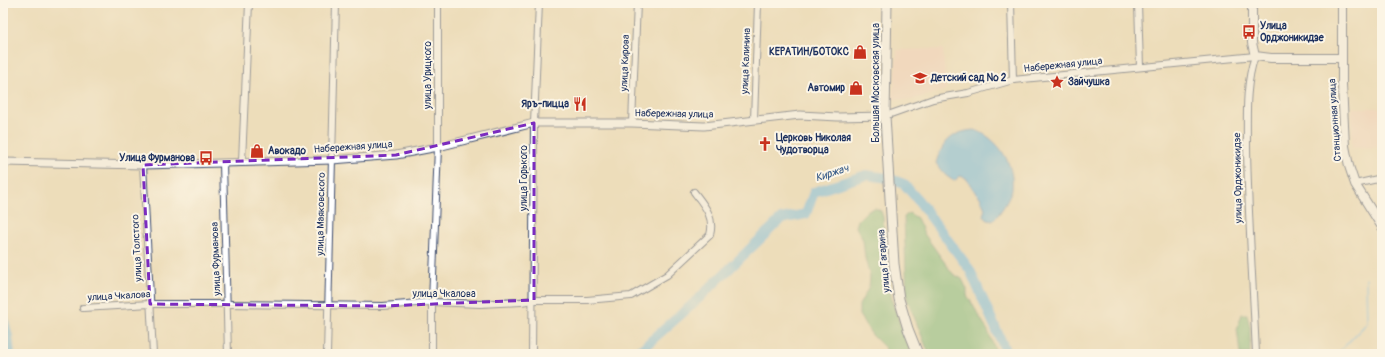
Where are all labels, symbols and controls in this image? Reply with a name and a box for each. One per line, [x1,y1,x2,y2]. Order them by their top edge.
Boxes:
place label: Улица Орджоникидзе [1260,20,1325,44]
street label: Большая Московская улица [870,23,882,143]
bus stop icon: Улица Орджоникидзе [1241,24,1257,40]
street label: улица Калинина [739,27,753,95]
street label: улица Кирова [618,34,632,93]
street label: улица Урицкого [422,40,434,110]
shop icon: КЕРАТИН/БОТОКС [852,44,868,60]
place label: КЕРАТИН/БОТОКС [769,46,849,58]
street label: Набережная улица [1023,55,1103,75]
school or university icon: Детский сад № 2 [912,70,928,86]
place label: Детский сад № 2 [930,72,1007,84]
place icon: Зайчушка [1049,74,1065,90]
place label: Зайчушка [1068,76,1110,88]
street label: Станционная улица [1326,78,1344,162]
shop icon: Автомир [848,80,864,96]
place label: Автомир [807,82,845,94]
restaurant icon: Яръ-пицца [572,96,588,112]
place label: Яръ-пицца [521,98,569,110]
street label: Набережная улица [634,107,714,121]
place label: Церковь Николая Чудотворца [776,132,851,156]
street label: улица Орджоникидзе [1231,132,1245,224]
church icon: Церковь Николая Чудотворца [757,136,773,152]
street label: Набережная улица [313,138,393,156]
shop icon: Авокадо [249,143,265,159]
street label: улица Горького [518,144,530,212]
place label: Авокадо [268,145,307,157]
bus stop icon: Улица Фурманова [198,150,214,166]
place label: Улица Фурманова [119,152,195,164]
water label: Киржач [814,161,852,184]
street label: улица Маяковского [314,172,328,257]
street label: улица Толстого [129,213,145,283]
street label: улица Фурманова [209,222,223,297]
street label: улица Гагарина [875,229,893,294]
street label: улица Чкалова [86,288,151,304]
street label: улица Чкалова [411,288,476,300]

